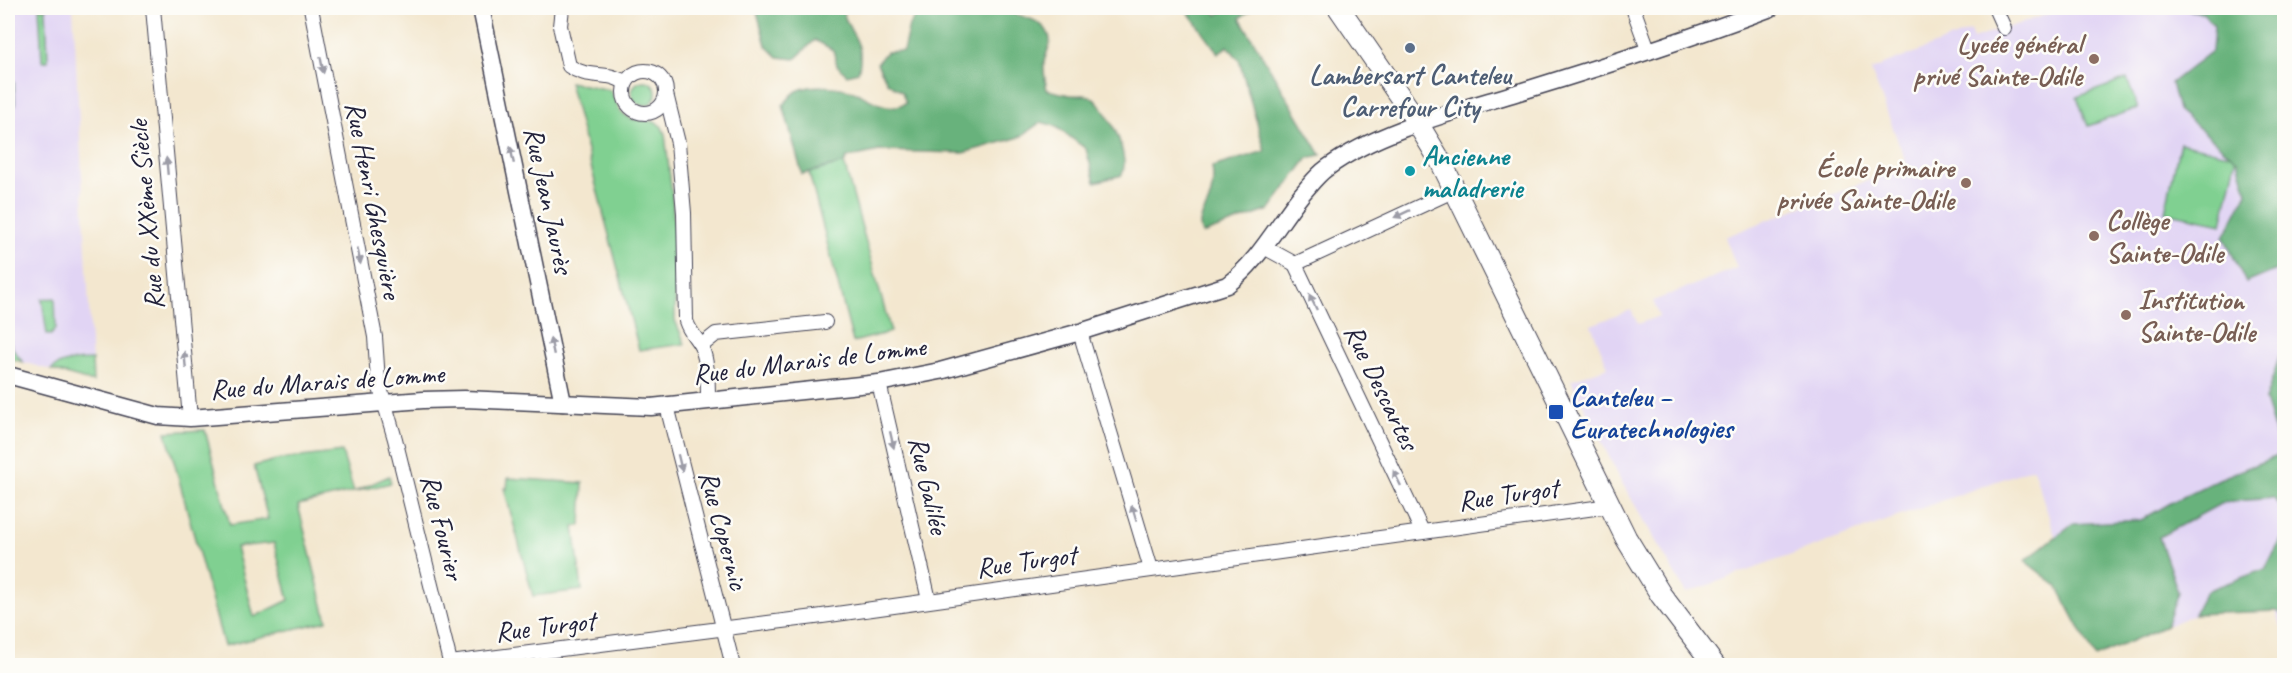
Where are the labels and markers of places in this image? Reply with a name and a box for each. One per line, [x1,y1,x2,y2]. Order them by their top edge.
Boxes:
place label: Lycée général privé Sainte-Odile [1913,26,2087,93]
marker: Lambersart Canteleu Carrefour City [1403,41,1417,55]
marker: Lycée général privé Sainte-Odile [2087,52,2101,66]
place label: Lambersart Canteleu Carrefour City [1309,57,1514,124]
place label: Ancienne maladrerie [1422,138,1525,205]
place label: École primaire privée Sainte-Odile [1777,150,1957,217]
marker: Ancienne maladrerie [1403,164,1417,178]
marker: École primaire privée Sainte-Odile [1959,176,1973,190]
place label: Collège Sainte-Odile [2106,203,2226,270]
marker: Collège Sainte-Odile [2087,229,2101,243]
place label: Institution Sainte-Odile [2138,282,2258,349]
marker: Institution Sainte-Odile [2119,308,2133,322]
place label: Canteleu – Euratechnologies [1570,379,1736,446]
marker: Canteleu – Euratechnologies [1547,403,1565,421]

